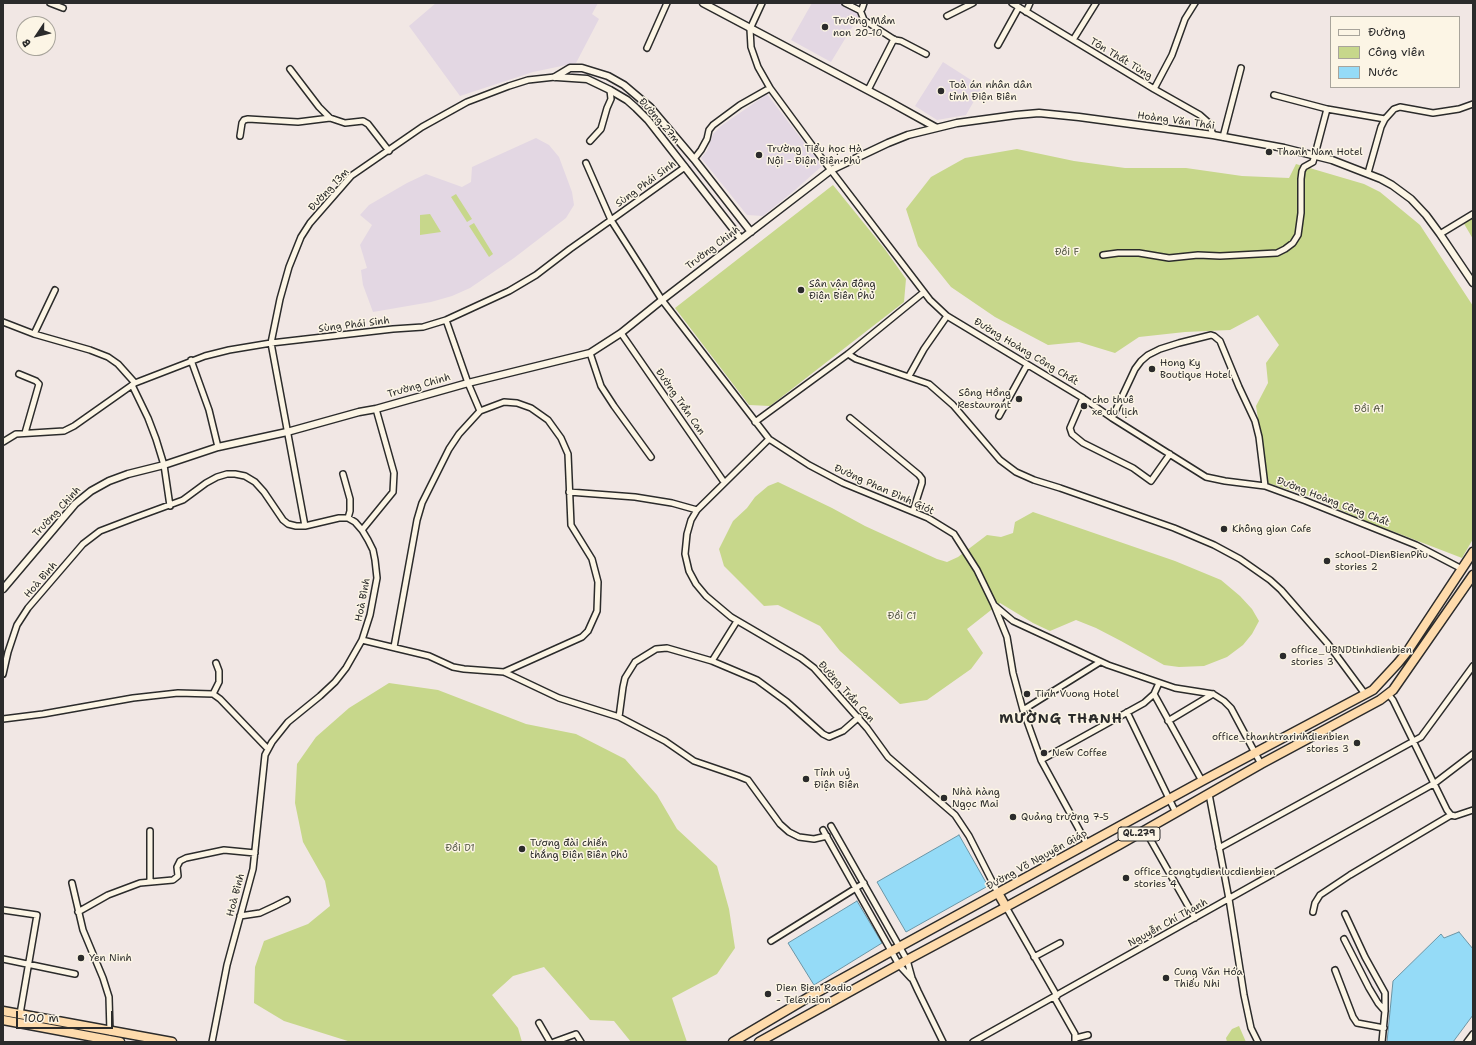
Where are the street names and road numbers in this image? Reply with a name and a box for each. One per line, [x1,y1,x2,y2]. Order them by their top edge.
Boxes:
street label: Tôn Thất Tùng [1088,36,1154,82]
street label: Đường 27m [636,96,682,146]
street label: Hoàng Văn Thái [1137,110,1215,132]
street label: Sùng Phái Sinh [614,158,678,210]
street label: Đường 13m [306,166,352,214]
street label: Trường Chinh [683,224,743,272]
street label: Sùng Phái Sinh [318,315,390,335]
street label: Đường Hoàng Công Chất [971,316,1081,388]
street label: Đường Trần Can [653,367,707,437]
street label: Trường Chinh [386,371,452,401]
street label: Đường Phan Đình Giót [832,462,936,518]
street label: Đường Hoàng Công Chất [1275,475,1391,529]
street label: Trường Chinh [30,484,84,540]
street label: Hoà Bình [22,559,60,601]
street label: Hoà Bình [353,577,373,623]
street label: Đường Trần Can [815,659,877,725]
street label: Đường Võ Nguyên Giáp [985,827,1089,893]
road number: QL.279 [1118,827,1160,841]
street label: Hoà Bình [225,872,247,918]
street label: Nguyễn Chí Thanh [1126,896,1210,950]

